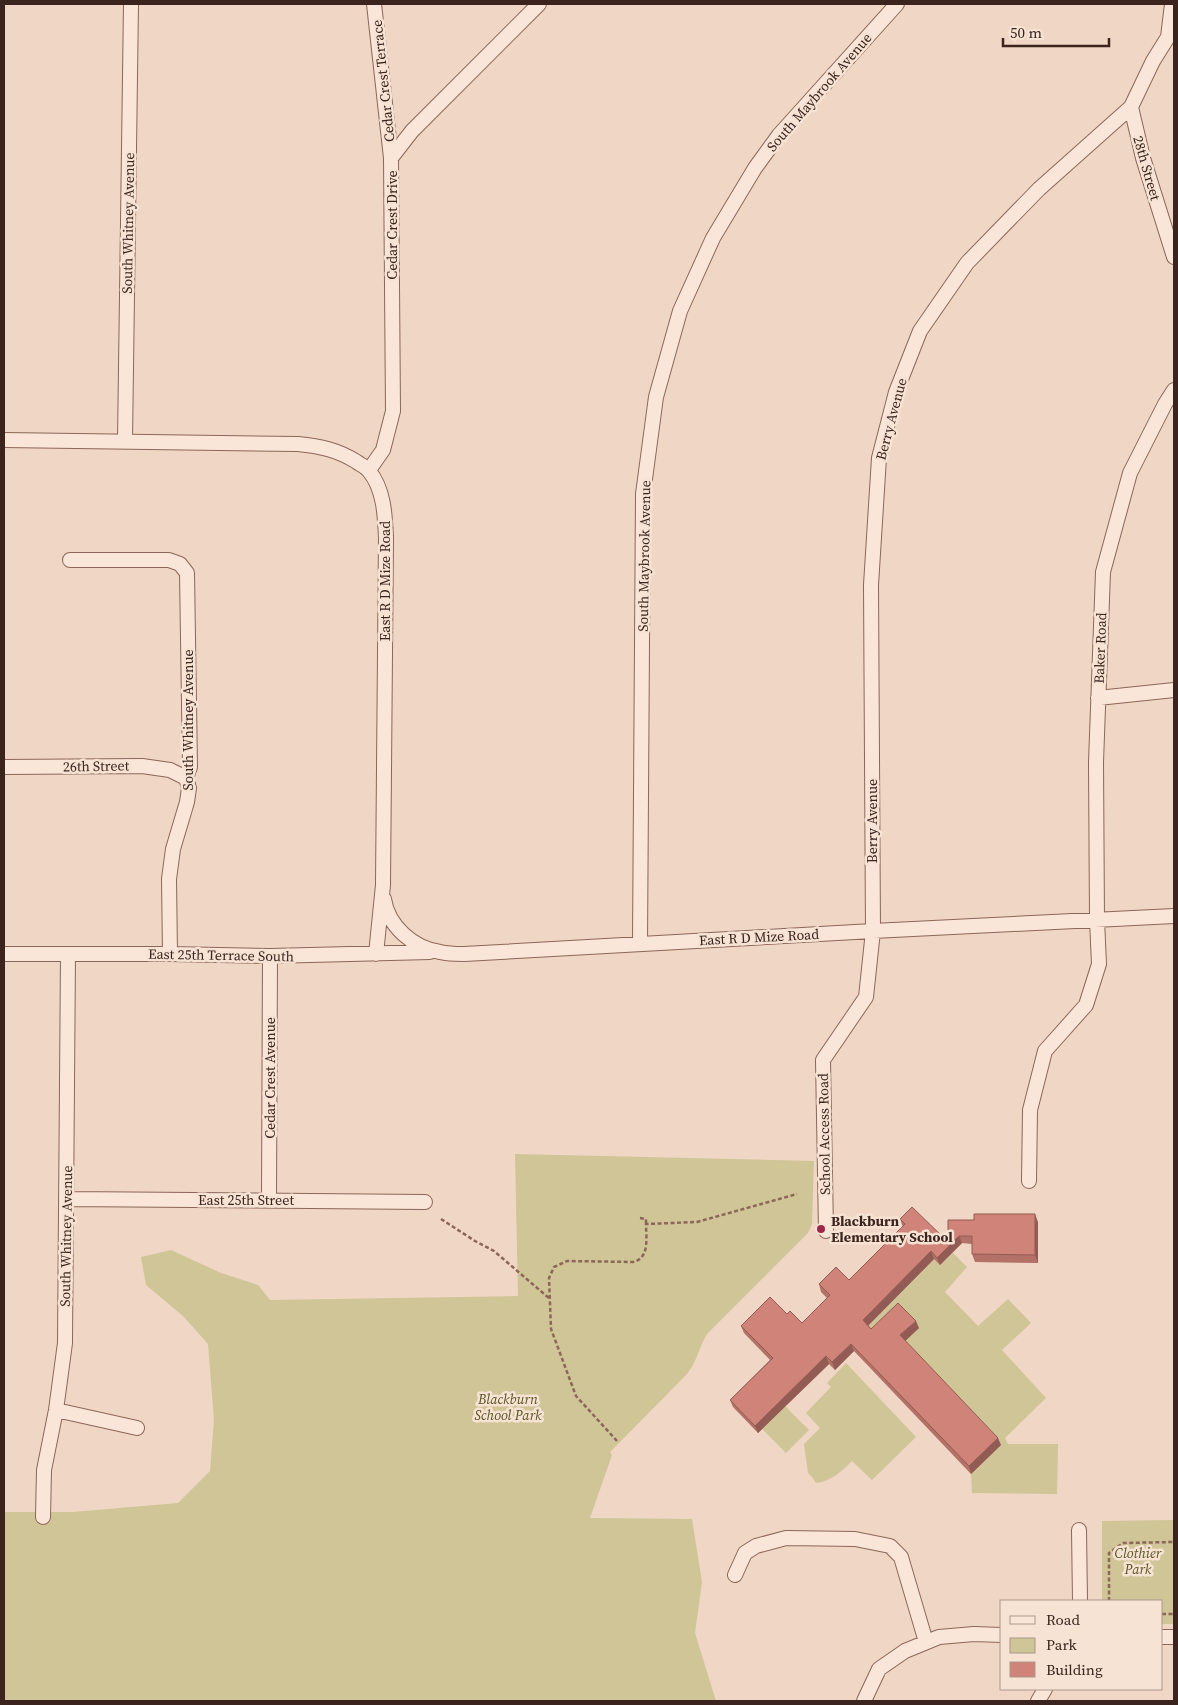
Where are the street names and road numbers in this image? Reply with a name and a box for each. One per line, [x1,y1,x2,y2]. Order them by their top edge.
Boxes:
street label: Cedar Crest Terrace [367,19,399,143]
street label: South Maybrook Avenue [762,28,876,156]
street label: 28th Street [1128,133,1166,203]
street label: South Whitney Avenue [117,152,139,294]
street label: Cedar Crest Drive [382,170,402,280]
street label: Berry Avenue [870,376,912,462]
street label: South Maybrook Avenue [633,480,655,632]
street label: East R D Mize Road [375,521,395,641]
street label: Baker Road [1089,612,1111,684]
street label: South Whitney Avenue [178,649,198,791]
street label: 26th Street [63,755,130,777]
street label: Berry Avenue [862,779,882,863]
street label: East R D Mize Road [698,924,820,950]
street label: East 25th Terrace South [148,944,294,966]
street label: Cedar Crest Avenue [260,1017,280,1139]
street label: School Access Road [813,1073,835,1195]
street label: South Whitney Avenue [55,1165,77,1307]
street label: East 25th Street [198,1190,294,1210]

